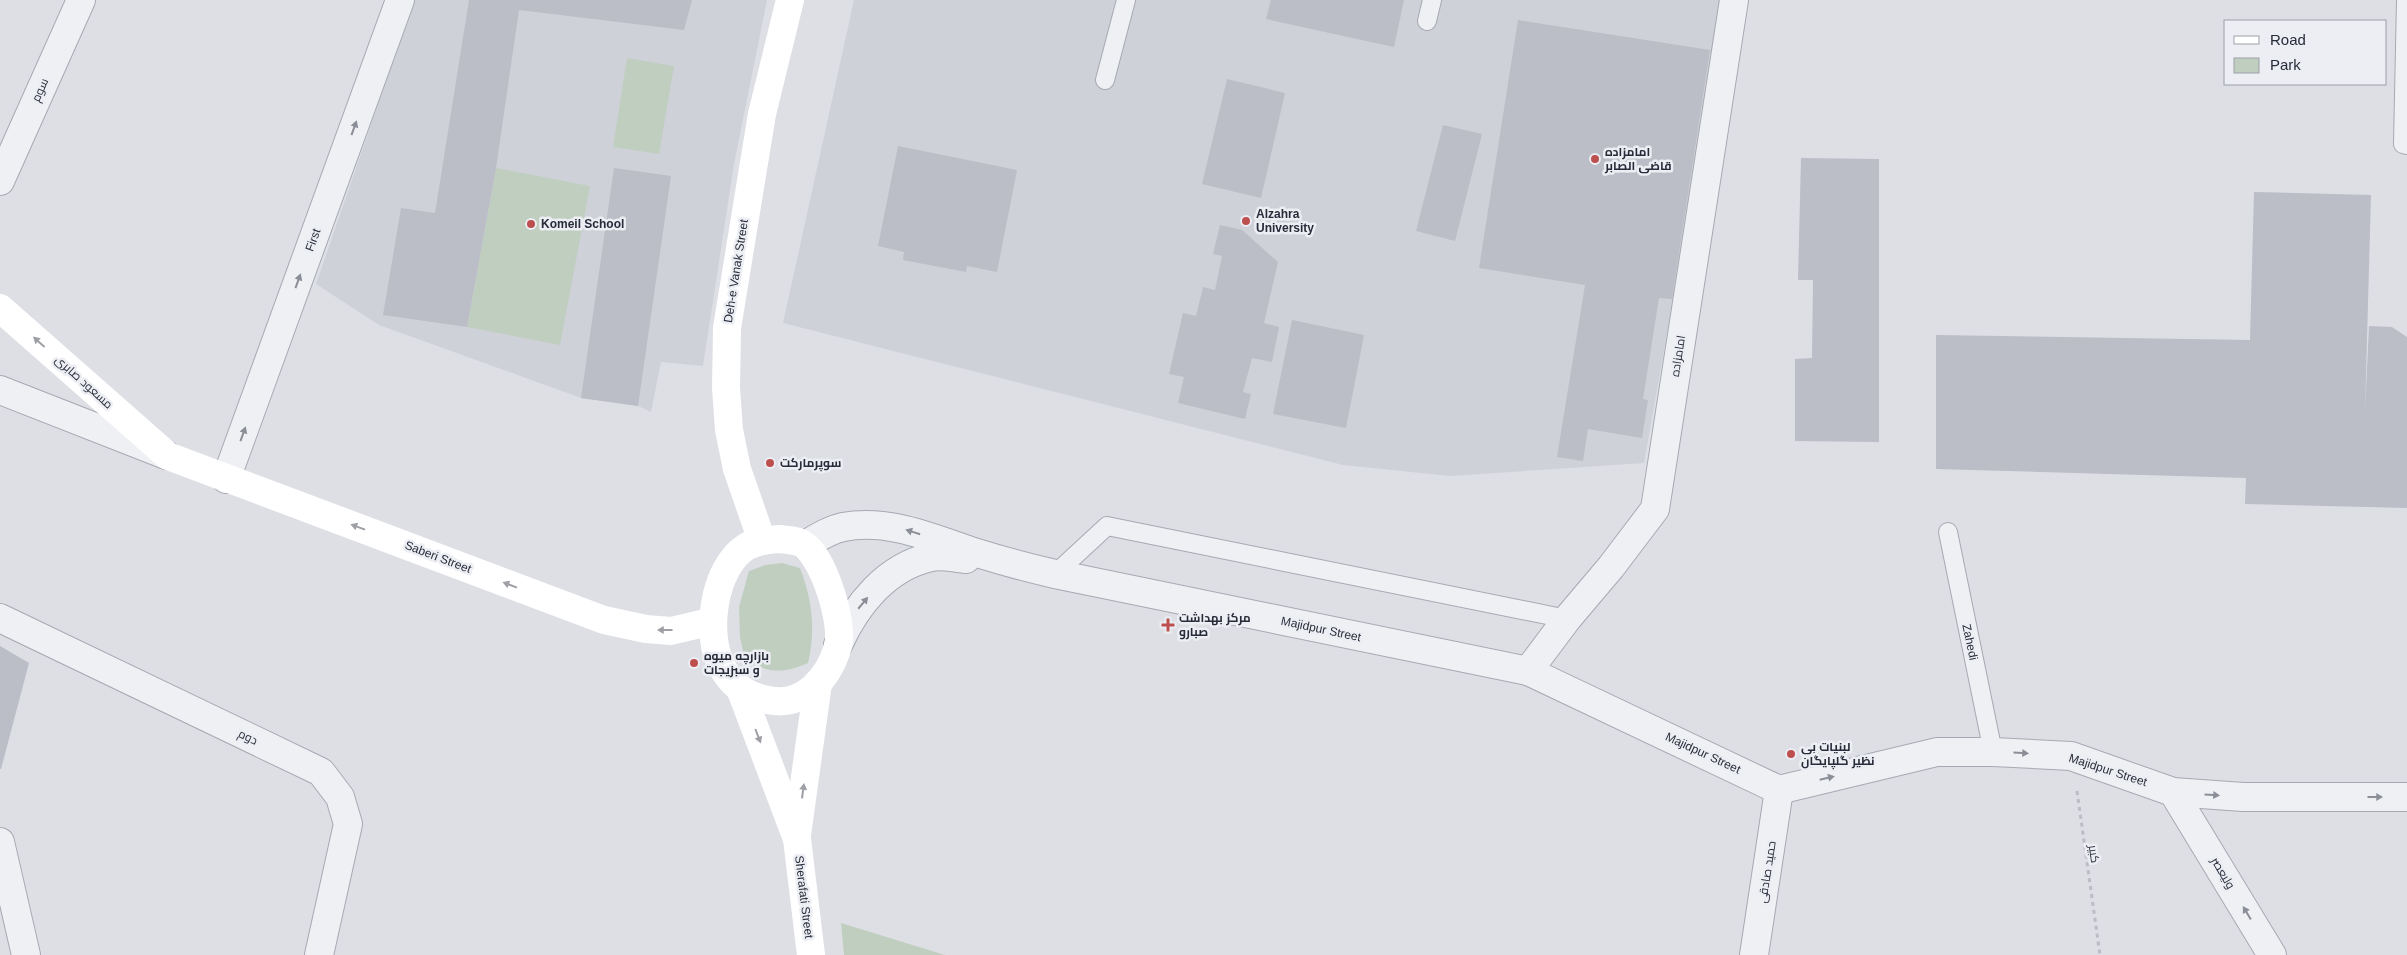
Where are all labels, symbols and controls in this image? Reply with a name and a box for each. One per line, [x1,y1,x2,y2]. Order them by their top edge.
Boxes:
legend [2224,20,2387,85]
text: Road [2270,31,2306,48]
text: Park [2270,56,2301,73]
street label: سوم [29,76,52,104]
one-way arrow [350,120,358,135]
place label: امامزاده قاضی الصابر [1604,145,1672,174]
marker: امامزاده قاضی الصابر [1589,153,1601,165]
place label: Alzahra University [1256,207,1314,235]
marker: Alzahra University [1240,215,1252,227]
place label: Komeil School [541,217,624,231]
marker: Komeil School [525,218,537,230]
street label: Deh-e Vanak Street [721,218,751,324]
street label: First [302,226,324,253]
one-way arrow [294,273,302,288]
street label: امامزاده [1668,334,1688,378]
one-way arrow [33,337,46,348]
street label: مسعود صابری [52,352,116,412]
one-way arrow [240,426,247,441]
place label: سوپرمارکت [780,456,842,472]
marker: سوپرمارکت [764,457,776,469]
one-way arrow [350,523,365,531]
one-way arrow [906,528,921,536]
street label: Saberi Street [403,538,474,576]
one-way arrow [503,580,517,588]
one-way arrow [857,597,868,610]
place label: مرکز بهداشت صبارو [1179,611,1251,640]
street label: Majidpur Street [1280,614,1363,644]
marker: مرکز بهداشت صبارو [1161,618,1175,632]
street label: Zahedi [1959,623,1981,661]
one-way arrow [657,626,673,634]
place label: بازارچه میوه و سبزیجات [704,649,769,678]
marker: بازارچه میوه و سبزیجات [688,657,700,669]
street label: دوم [236,726,260,749]
one-way arrow [754,729,762,744]
street label: Majidpur Street [1663,729,1743,777]
place label: لبنیات بی نظیر گلپایگان [1801,740,1875,770]
marker: لبنیات بی نظیر گلپایگان [1785,748,1797,760]
one-way arrow [2013,750,2029,758]
street label: Majidpur Street [2067,751,2149,789]
one-way arrow [1819,774,1834,782]
one-way arrow [800,782,808,798]
one-way arrow [2205,791,2221,799]
one-way arrow [2367,793,2383,801]
street label: حمید صادقی [1755,840,1779,904]
street label: کبیر [2086,843,2102,864]
street label: ولیعصر [2208,854,2238,891]
street label: Sherafati Street [792,855,816,940]
one-way arrow [2242,907,2251,920]

